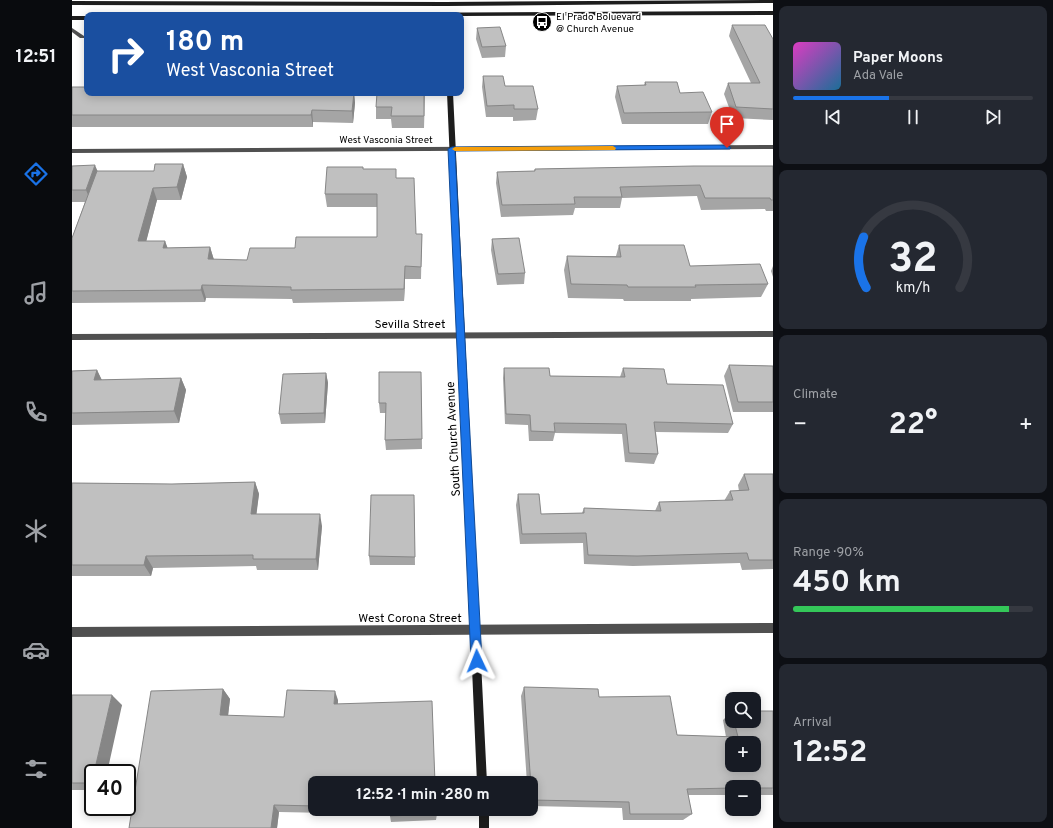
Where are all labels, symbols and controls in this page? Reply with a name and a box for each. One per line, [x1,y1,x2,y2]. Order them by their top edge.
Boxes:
bus stop icon: El Prado Boluevard @ Church Avenue [531,11,553,33]
place label: El Prado Boluevard @ Church Avenue [556,11,641,36]
text: 180 m [166,25,244,61]
icon: right [100,28,152,80]
text: 12:51 [16,46,56,69]
text: Paper Moons [853,49,943,68]
text: West Vasconia Street [166,60,334,83]
text: Ada Vale [853,68,903,84]
icon: previous [822,106,844,128]
icon: pause [902,106,924,128]
icon: next [982,106,1004,128]
pin [710,107,744,148]
icon: arrive [716,113,738,135]
street label: West Vasconia Street [339,134,433,147]
icon: directions [22,160,50,188]
text: 32 [888,233,938,286]
text: km/h [896,278,930,296]
icon: music [22,279,50,307]
street label: Sevilla Street [375,317,445,333]
street label: South Church Avenue [443,381,465,497]
text: Climate [793,387,838,403]
icon: phone [22,398,50,426]
text: 22° [888,407,938,444]
text: − [793,412,807,439]
text: + [1019,412,1033,439]
icon: climate [22,517,50,545]
text: Range · 90% [793,545,864,561]
text: 450 km [793,565,901,602]
street label: West Corona Street [358,611,462,627]
icon: car [22,636,50,664]
position arrow [456,640,498,682]
map controls [725,692,761,816]
button: search [725,692,761,728]
text: Arrival [793,715,832,731]
text: 12:52 [793,735,867,772]
button: + [725,736,761,772]
icon: filters [22,755,50,783]
speed limit sign: 40 [84,764,136,816]
button: − [725,780,761,816]
text: 12:52 · 1 min · 280 m [356,786,490,805]

